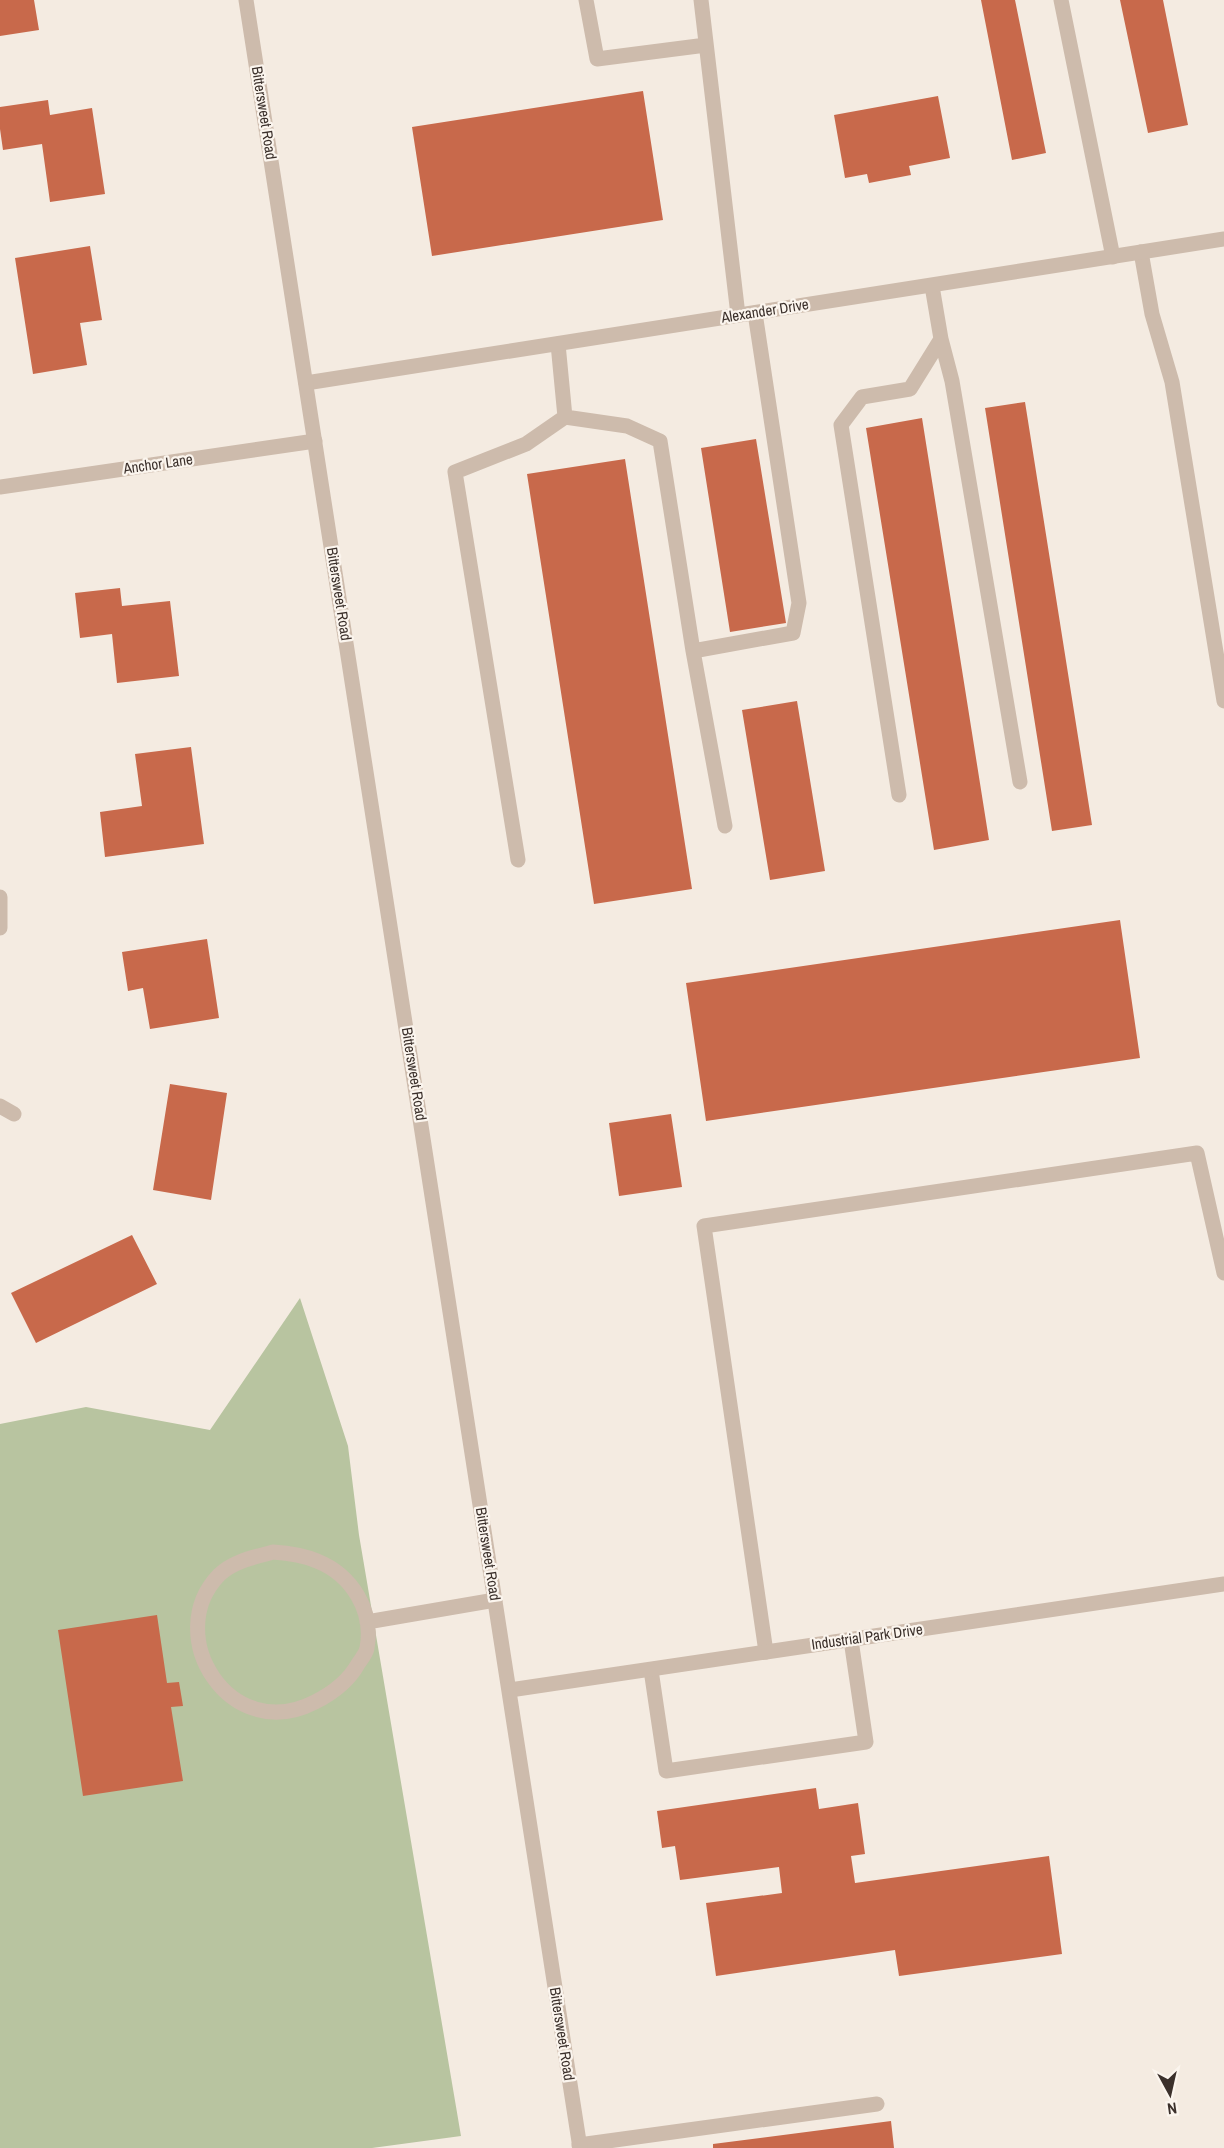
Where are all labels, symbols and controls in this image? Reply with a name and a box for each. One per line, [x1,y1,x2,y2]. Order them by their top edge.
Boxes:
street label: Bittersweet Road [247,65,282,161]
street label: Alexander Drive [719,293,810,328]
street label: Anchor Lane [121,448,194,479]
street label: Bittersweet Road [322,546,357,642]
street label: Bittersweet Road [397,1026,432,1122]
street label: Bittersweet Road [471,1506,506,1602]
street label: Industrial Park Drive [810,1618,924,1655]
street label: Bittersweet Road [545,1986,580,2082]
north arrow [1140,2064,1200,2124]
text: N [1166,2097,1178,2120]

